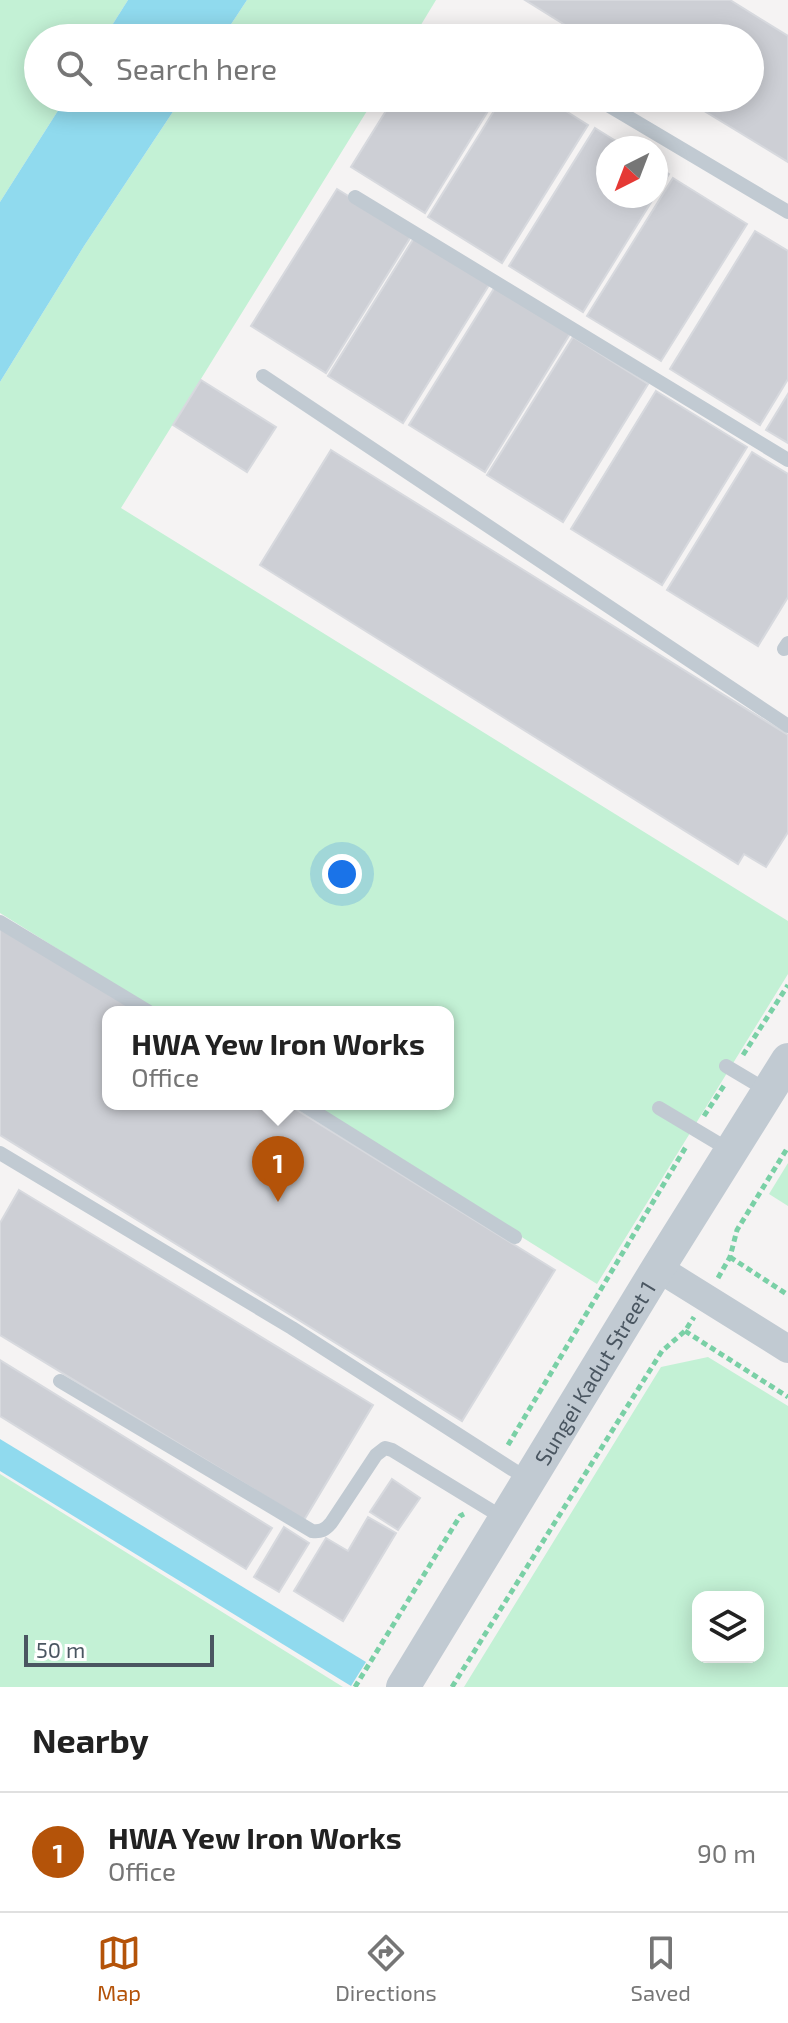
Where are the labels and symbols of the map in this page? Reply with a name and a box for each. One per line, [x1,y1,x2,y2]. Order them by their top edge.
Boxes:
north arrow [596,136,668,208]
your location [322,854,362,894]
pin: 1 [252,1136,304,1202]
street label: Sungei Kadut Street 1 [528,1276,660,1469]
scale bar [24,1631,214,1667]

